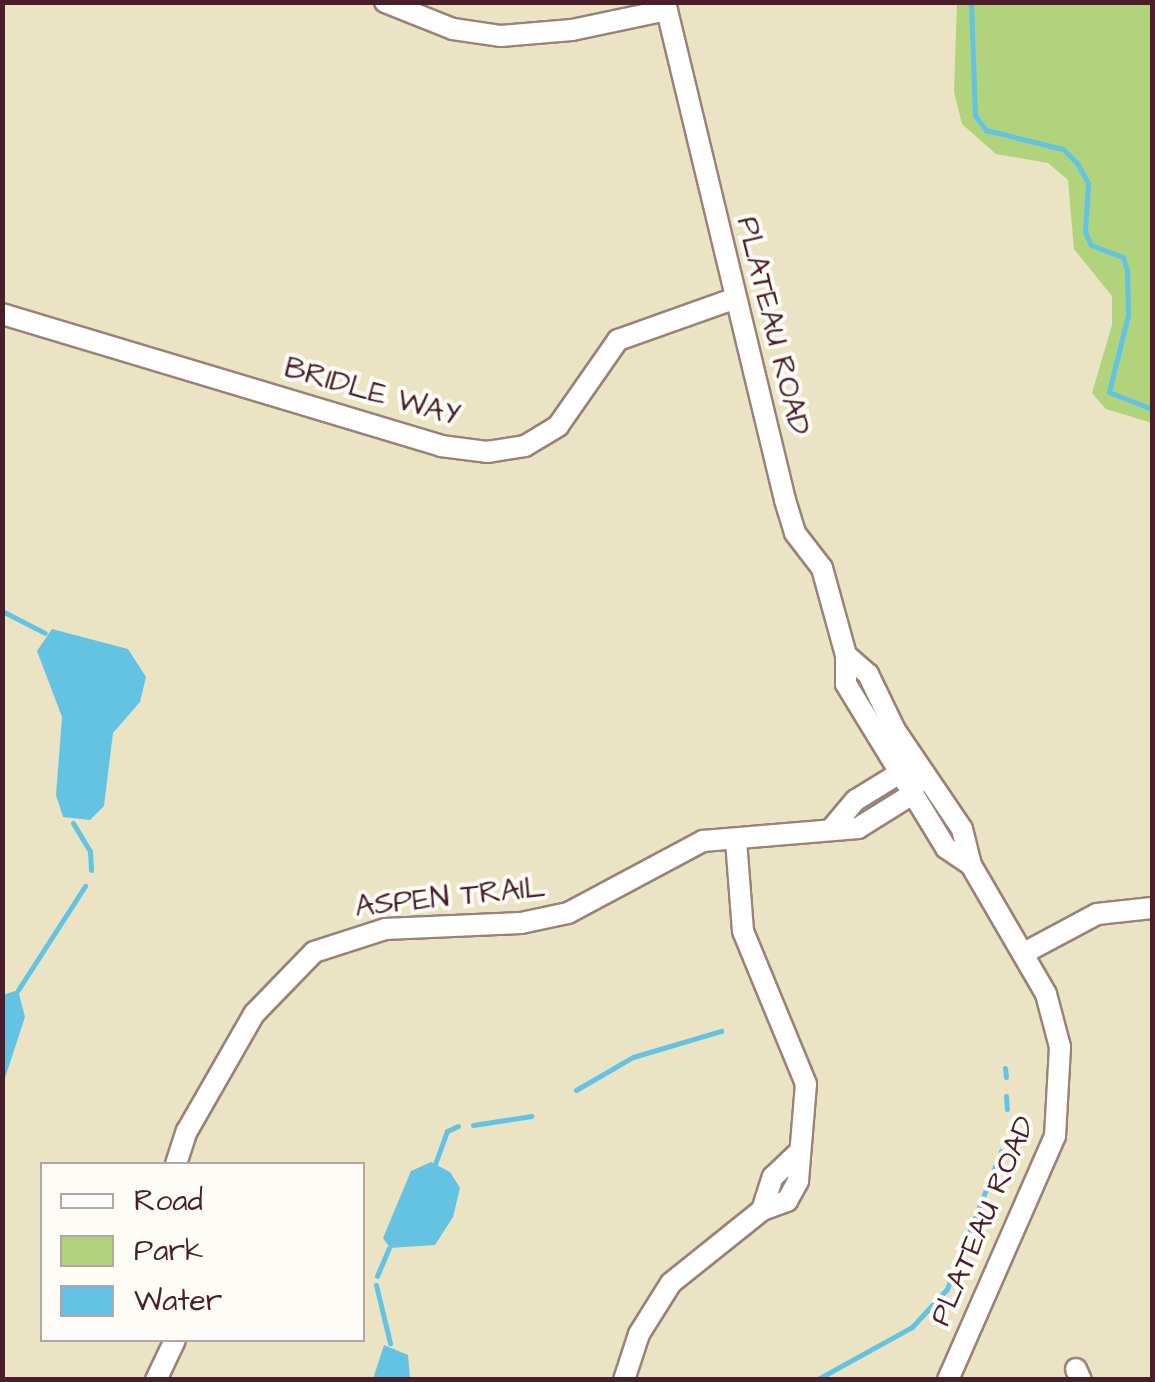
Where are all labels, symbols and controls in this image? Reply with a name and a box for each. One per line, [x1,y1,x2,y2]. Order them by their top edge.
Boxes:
street label: PLATEAU ROAD [728,213,818,439]
street label: BRIDLE WAY [280,350,464,434]
street label: ASPEN TRAIL [353,869,547,925]
street label: PLATEAU ROAD [923,1111,1043,1331]
legend [40,1162,365,1342]
text: Road [134,1180,203,1222]
text: Park [134,1230,203,1272]
text: Water [134,1280,222,1322]

